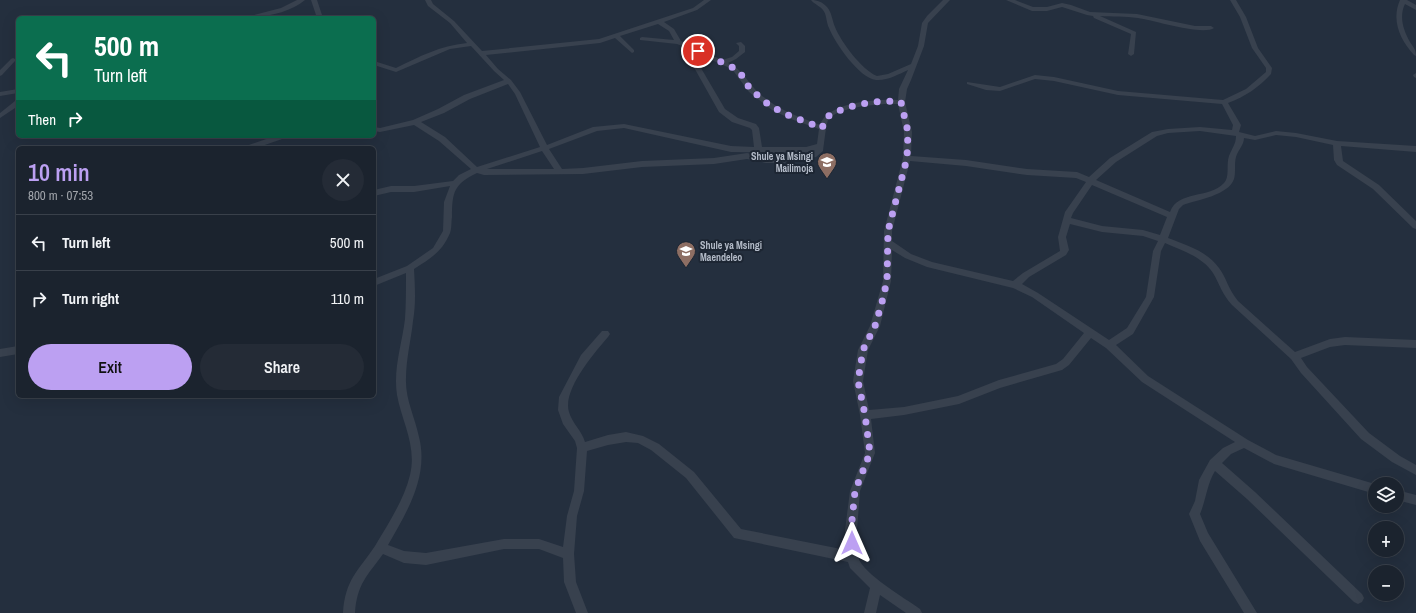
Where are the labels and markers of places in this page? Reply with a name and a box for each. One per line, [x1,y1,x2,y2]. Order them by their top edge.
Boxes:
pin [681,34,715,68]
place label: Shule ya Msingi Mailimoja [751,150,813,175]
school or university icon: Shule ya Msingi Mailimoja [816,151,838,179]
place label: Shule ya Msingi Maendeleo [700,239,762,264]
school or university icon: Shule ya Msingi Maendeleo [675,240,697,268]

